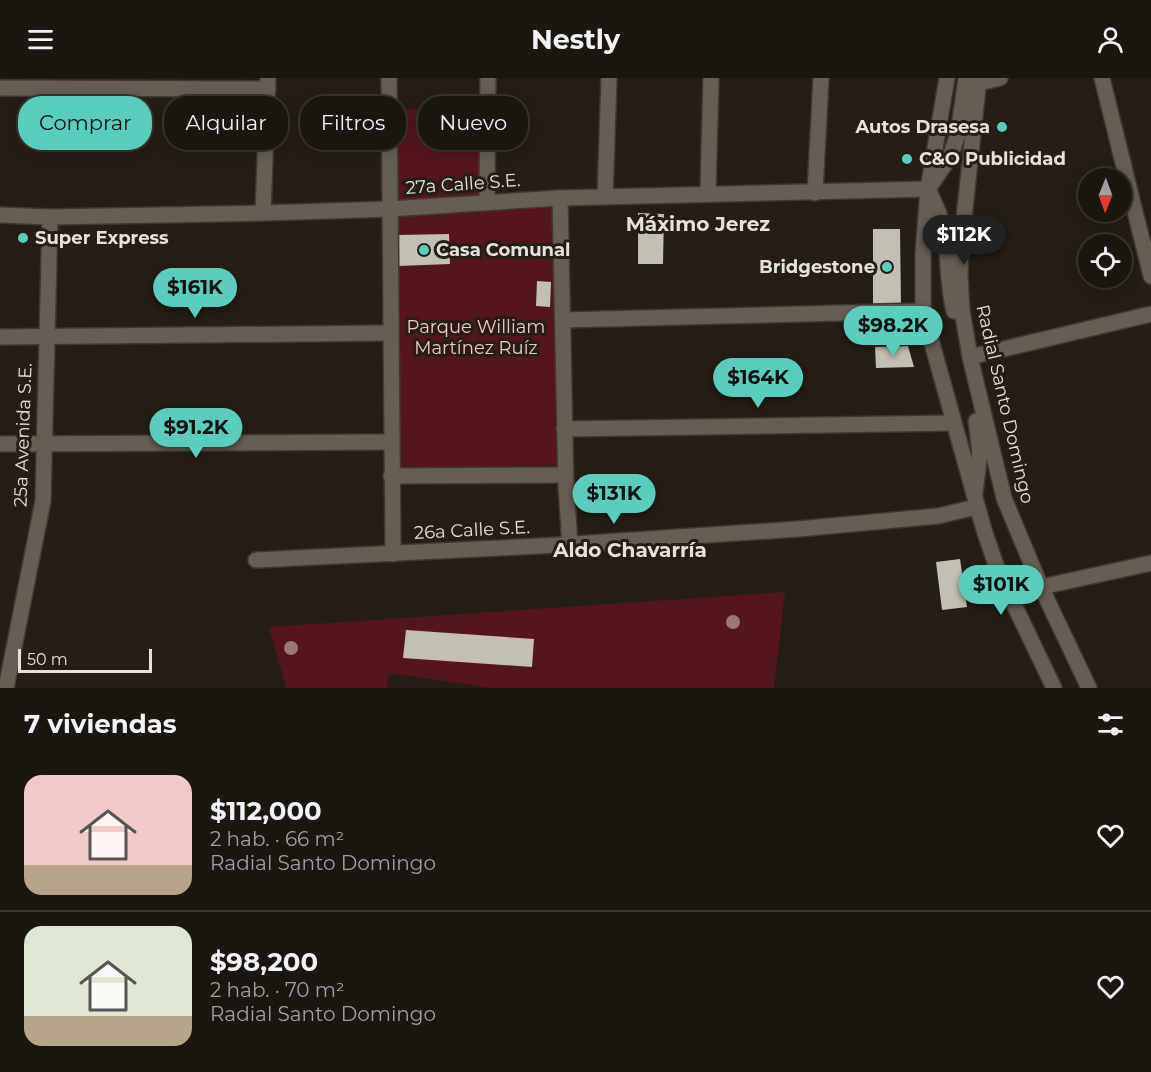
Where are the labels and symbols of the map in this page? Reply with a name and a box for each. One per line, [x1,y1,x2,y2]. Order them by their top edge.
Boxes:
place label: Autos Drasesa [854,116,990,138]
marker: Autos Drasesa [995,120,1009,134]
place label: C&O Publicidad [919,148,1066,170]
marker: C&O Publicidad [900,152,914,166]
north arrow [1078,168,1132,222]
street label: 27a Calle S.E. [405,169,521,199]
district label: Máximo Jerez [626,212,770,236]
pin: $112K [922,215,1006,266]
place label: Super Express [35,227,169,249]
marker: Super Express [16,231,30,245]
place label: Casa Comunal [436,239,571,261]
marker: Casa Comunal [417,243,431,257]
place label: Bridgestone [759,256,875,278]
marker: Bridgestone [880,260,894,274]
pin: $161K [153,268,237,319]
street label: Radial Santo Domingo [971,302,1039,506]
pin: $98.2K [844,306,942,357]
park label: Parque William Martínez Ruíz [407,316,545,359]
pin: $164K [716,358,800,409]
street label: 25a Avenida S.E. [9,362,37,508]
pin: $91.2K [147,408,245,459]
pin: $131K [572,474,656,525]
street label: 26a Calle S.E. [413,516,531,544]
district label: Aldo Chavarría [552,538,707,562]
pin: $101K [959,565,1043,616]
scale bar [18,646,152,674]

